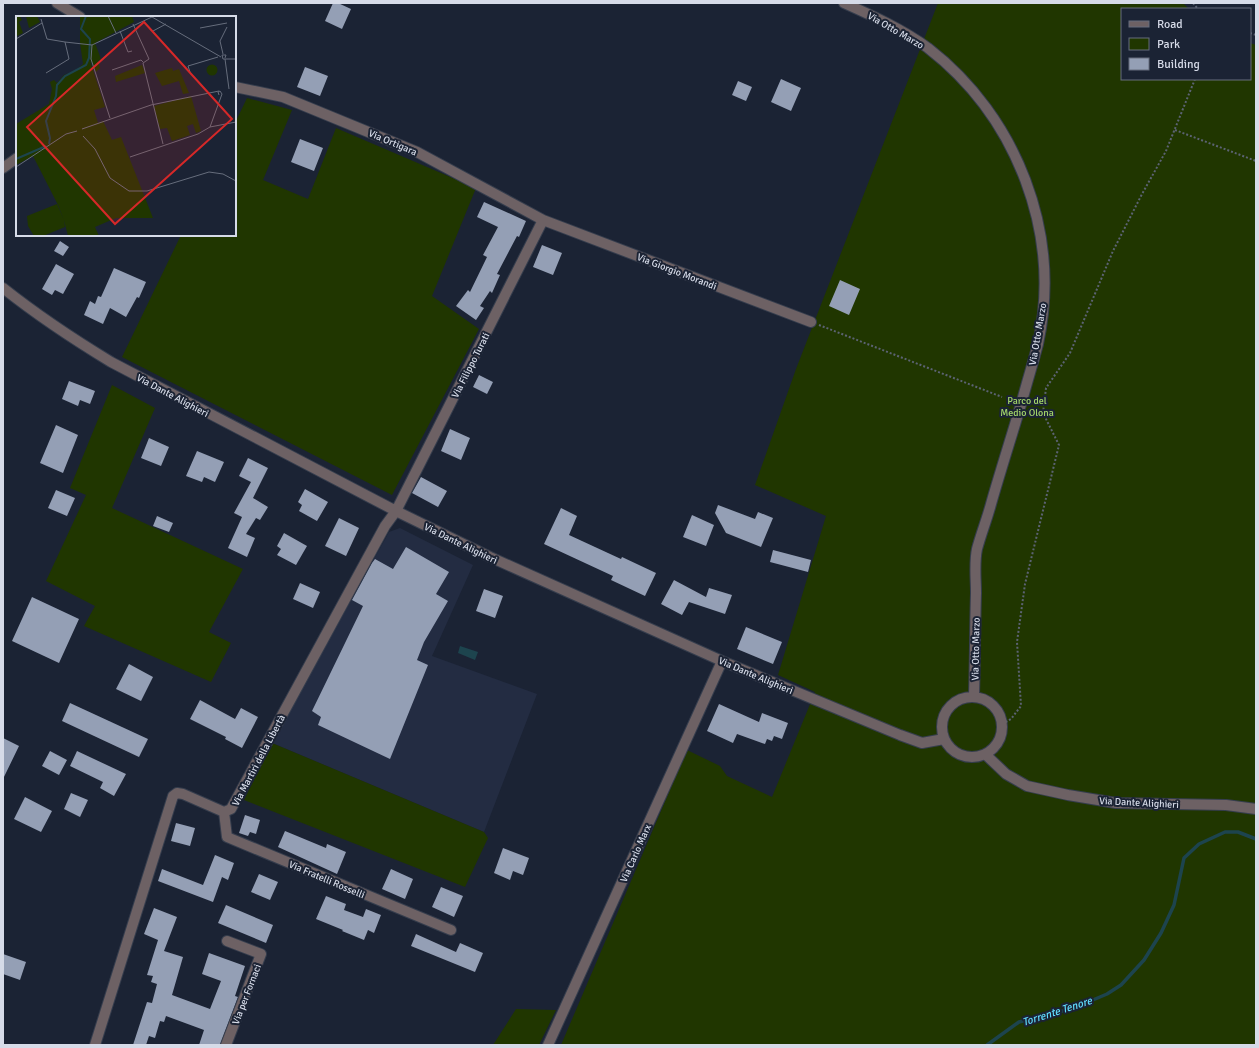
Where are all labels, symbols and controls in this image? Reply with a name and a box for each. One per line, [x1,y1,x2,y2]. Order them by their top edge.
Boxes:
legend [1121,8,1251,80]
street label: Via Otto Marzo [865,10,926,52]
inset map [16,16,236,236]
text: Road [1157,17,1183,32]
text: Park [1157,37,1180,52]
text: Building [1157,57,1200,72]
street label: Via Ortigara [367,127,419,159]
street label: Via Giorgio Morandi [635,251,718,293]
street label: Via Otto Marzo [1027,302,1049,366]
street label: Via Filippo Turati [449,331,493,400]
street label: Via Dante Alighieri [134,372,211,420]
park label: Parco del Medio Olona [1000,395,1054,419]
street label: Via Dante Alighieri [422,521,499,567]
street label: Via Otto Marzo [969,617,983,681]
street label: Via Dante Alighieri [717,655,795,697]
street label: Via Martiri della Libertà [230,713,288,808]
street label: Via Dante Alighieri [1099,795,1179,811]
street label: Via Carlo Marx [618,822,654,884]
street label: Via Fratelli Rosselli [287,858,367,901]
street label: Via per Fornaci [230,962,264,1026]
water label: Torrente Tenore [1021,994,1094,1029]

